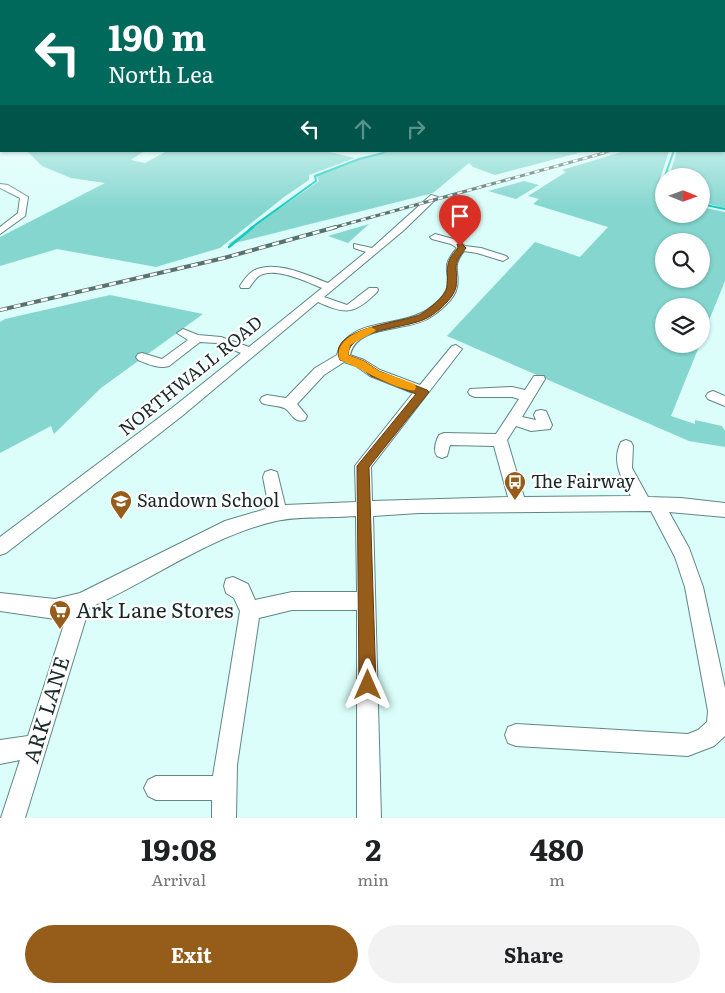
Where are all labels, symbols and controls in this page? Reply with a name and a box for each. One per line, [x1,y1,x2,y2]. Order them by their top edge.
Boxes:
text: 190 m [108,10,206,62]
icon: left [25,20,90,85]
text: North Lea [108,57,214,90]
icon: left [296,115,324,143]
icon: ahead [349,115,377,143]
icon: right [402,115,430,143]
north arrow [655,168,710,222]
map controls [655,168,710,353]
pin [439,195,481,246]
icon: arrive [446,202,474,230]
button: search [655,233,710,288]
button: layers [655,298,710,353]
street label: NORTHWALL ROAD [112,308,268,441]
place label: The Fairway [531,467,636,494]
bus stop icon: The Fairway [503,470,527,501]
place label: Sandown School [137,486,279,513]
school or university icon: Sandown School [109,489,133,520]
place label: Ark Lane Stores [76,593,234,624]
supermarket icon: Ark Lane Stores [48,599,72,630]
street label: ARK LANE [14,652,76,767]
position arrow [341,658,393,710]
text: 19:08 [141,826,217,870]
text: 2 [365,826,381,870]
text: 480 [530,826,584,870]
text: Arrival [151,867,206,891]
text: min [358,867,389,891]
text: m [549,867,565,891]
button: Exit [25,925,358,983]
button: Share [368,925,700,983]

